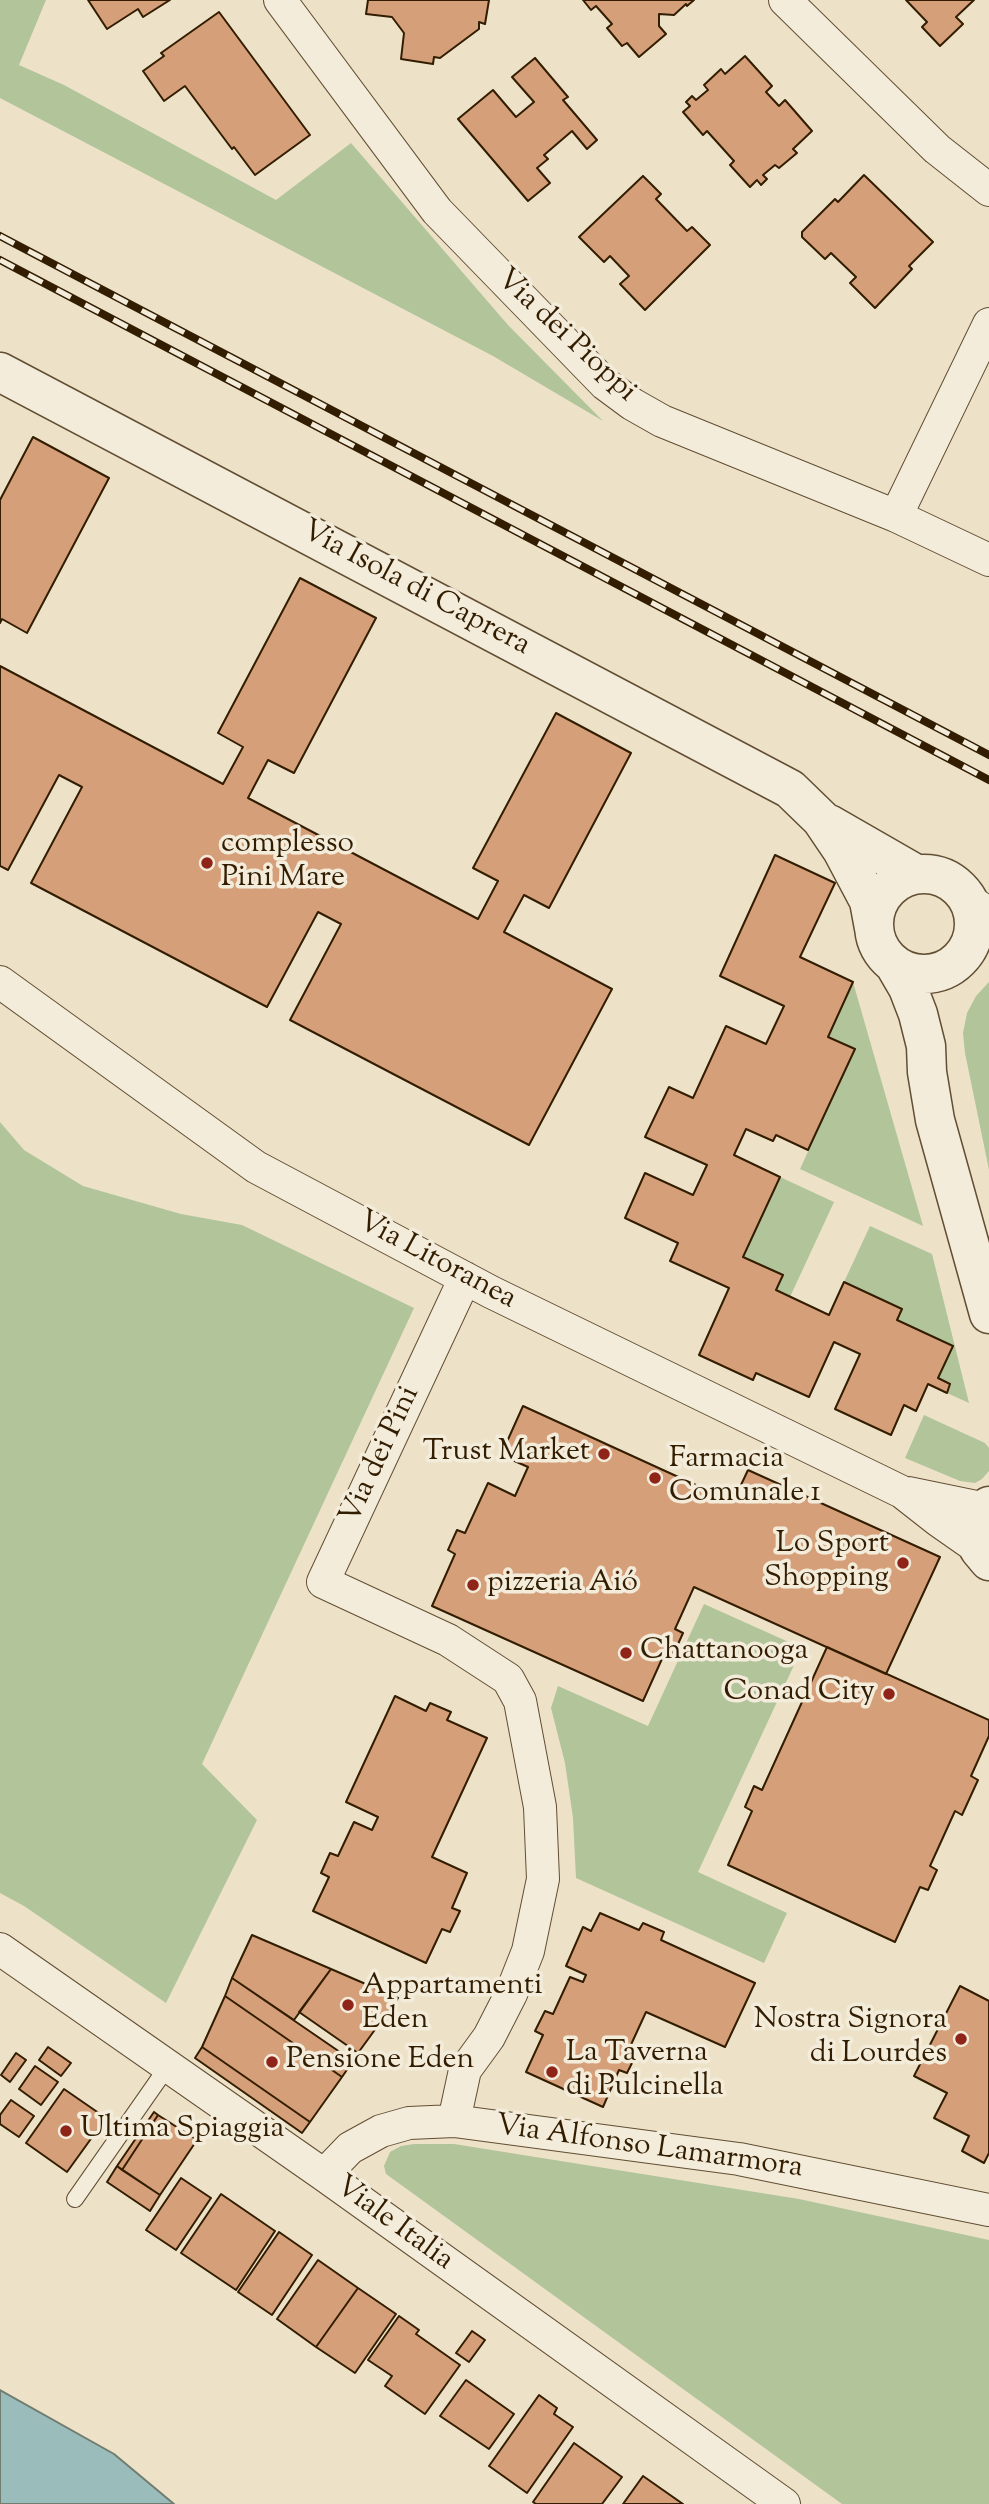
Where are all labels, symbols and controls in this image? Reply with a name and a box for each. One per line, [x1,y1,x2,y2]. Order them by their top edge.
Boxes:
street label: Via dei Pioppi [487,263,643,411]
street label: Via Isola di Caprera [295,515,535,665]
place label: complesso Pini Mare [221,828,354,898]
marker: complesso Pini Mare [199,855,215,871]
street label: Via Litoranea [350,1205,522,1319]
street label: Via dei Pini [334,1381,430,1531]
place label: Trust Market [423,1436,590,1472]
place label: Farmacia Comunale 1 [669,1443,821,1514]
marker: Trust Market [596,1446,612,1462]
marker: Farmacia Comunale 1 [647,1470,663,1486]
place label: Lo Sport Shopping [764,1528,889,1598]
marker: Lo Sport Shopping [895,1555,911,1571]
place label: pizzeria Aió [487,1567,638,1603]
marker: pizzeria Aió [465,1577,481,1593]
place label: Chattanooga [640,1635,808,1671]
marker: Chattanooga [618,1645,634,1661]
place label: Conad City [723,1676,875,1712]
marker: Conad City [881,1686,897,1702]
place label: Appartamenti Eden [362,1970,543,2040]
marker: Appartamenti Eden [340,1997,356,2013]
place label: Nostra Signora di Lourdes [754,2004,947,2074]
marker: Nostra Signora di Lourdes [953,2031,969,2047]
place label: La Taverna di Pulcinella [566,2037,724,2108]
place label: Pensione Eden [286,2044,474,2080]
marker: Pensione Eden [264,2054,280,2070]
marker: La Taverna di Pulcinella [544,2064,560,2080]
street label: Via Alfonso Lamarmora [493,2110,805,2188]
place label: Ultima Spiaggia [80,2113,284,2149]
marker: Ultima Spiaggia [58,2123,74,2139]
street label: Viale Italia [327,2170,459,2280]

